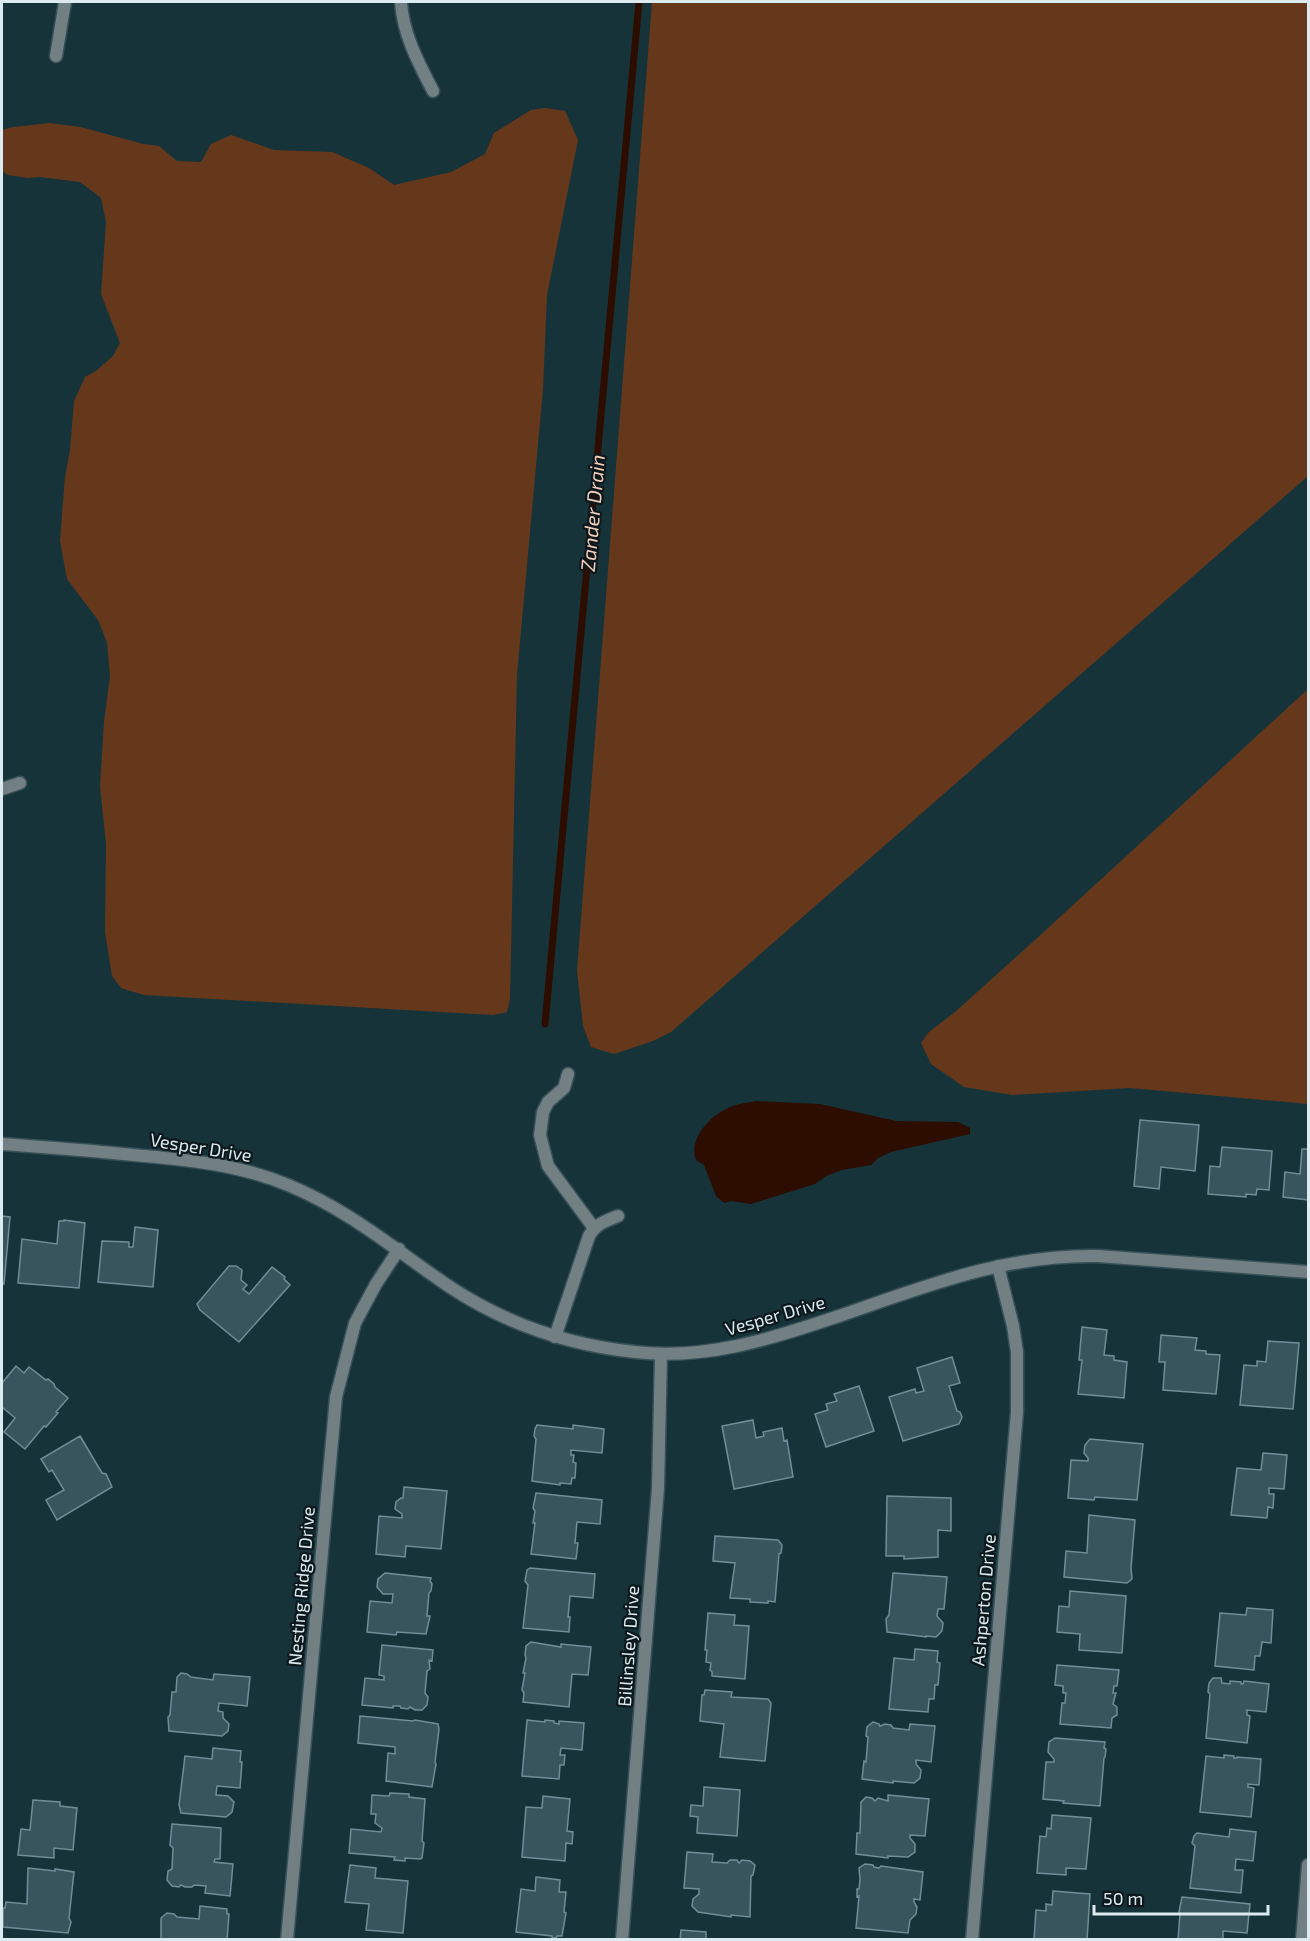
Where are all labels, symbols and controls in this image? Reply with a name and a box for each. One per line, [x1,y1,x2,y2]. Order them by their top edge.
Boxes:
water label: Zander Drain [575,454,609,572]
street label: Vesper Drive [149,1128,253,1166]
street label: Vesper Drive [723,1290,827,1340]
street label: Nesting Ridge Drive [283,1506,319,1666]
street label: Ashperton Drive [966,1533,1000,1667]
street label: Billinsley Drive [613,1585,643,1707]
scale bar [1094,1878,1268,1916]
text: 50 m [1103,1887,1143,1909]

